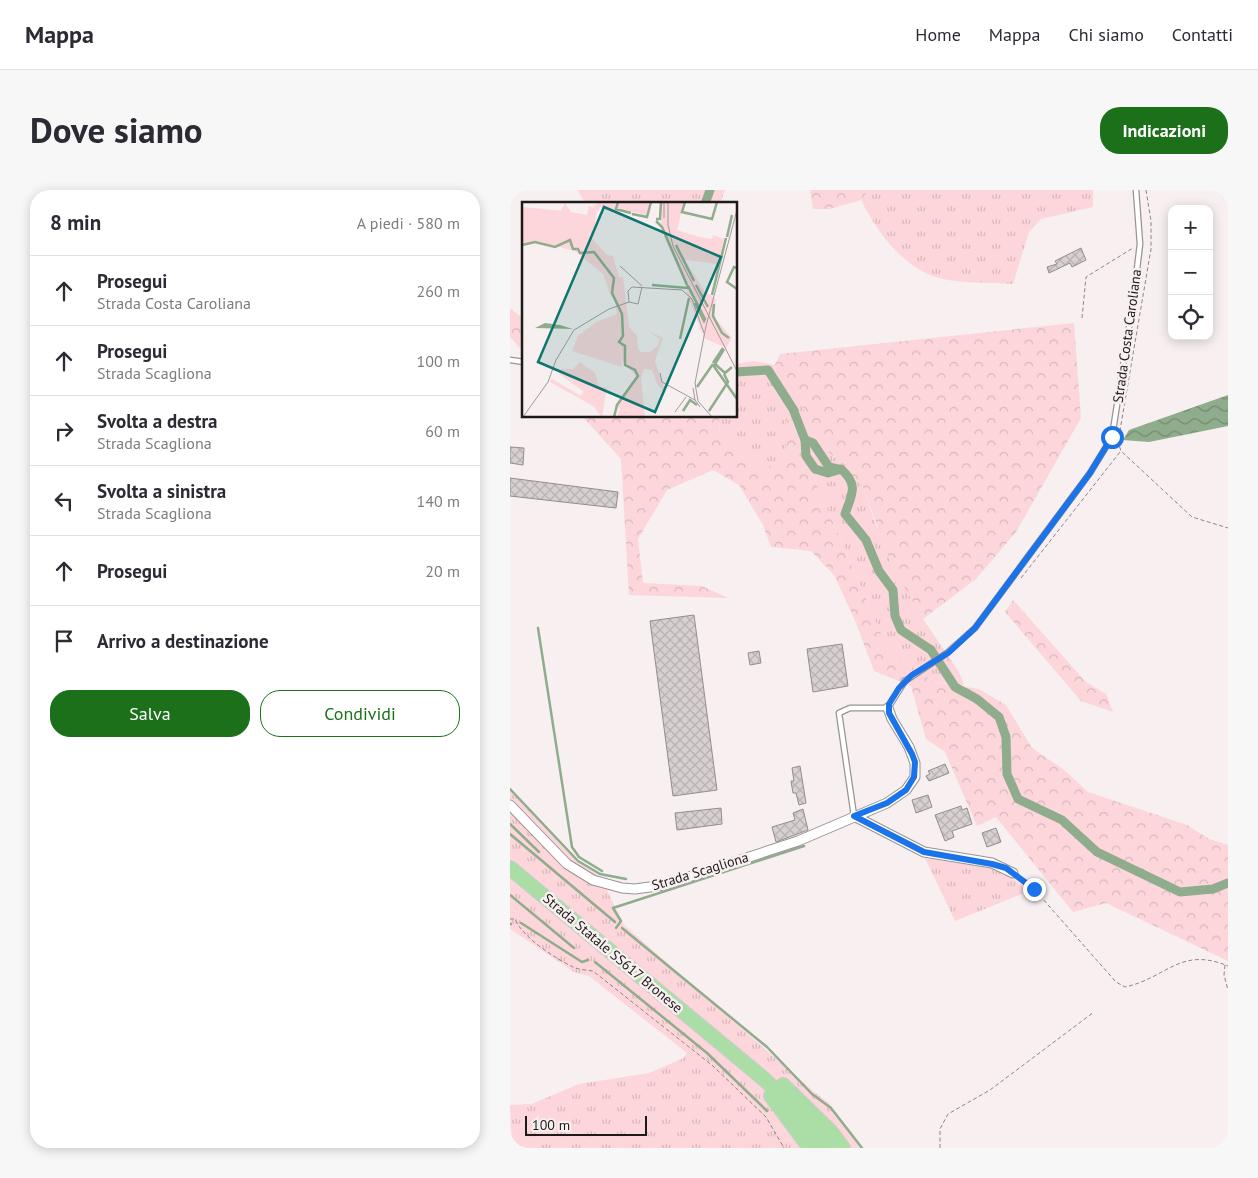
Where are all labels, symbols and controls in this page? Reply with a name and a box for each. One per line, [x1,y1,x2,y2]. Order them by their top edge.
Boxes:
text: Mappa [25,19,94,50]
text: Home [915,23,961,46]
text: Mappa [989,23,1040,46]
text: Chi siamo [1068,23,1144,46]
text: Contatti [1172,23,1233,46]
text: Dove siamo [30,107,203,153]
button: Indicazioni [1100,107,1228,154]
inset map [522,202,738,418]
map controls [1168,205,1213,340]
button: + [1168,205,1213,250]
text: 8 min [50,209,101,236]
text: A piedi · 580 m [357,213,460,233]
button: − [1168,250,1213,295]
street label: Strada Costa Caroliana [1109,268,1145,404]
text: Prosegui [97,269,167,293]
icon: ahead [50,277,78,305]
text: 260 m [417,281,460,301]
text: Strada Costa Caroliana [97,293,251,313]
button: locate [1168,295,1213,340]
text: Prosegui [97,339,167,363]
icon: ahead [50,347,78,375]
text: 100 m [417,351,460,371]
text: Strada Scagliona [97,363,212,383]
text: Svolta a destra [97,409,218,433]
icon: right [50,417,78,445]
text: 60 m [425,421,460,441]
route start [1101,426,1124,449]
text: Strada Scagliona [97,433,212,453]
text: Svolta a sinistra [97,479,226,503]
icon: left [50,487,78,515]
text: 140 m [417,491,460,511]
text: Strada Scagliona [97,503,212,523]
icon: ahead [50,557,78,585]
text: Prosegui [97,559,167,583]
text: 20 m [425,561,460,581]
icon: arrive [50,627,78,655]
text: Arrivo a destinazione [97,629,269,653]
button: Salva [50,690,250,737]
button: Condividi [260,690,460,737]
street label: Strada Scagliona [649,848,751,894]
route end [1023,878,1046,901]
street label: Strada Statale SS617 Bronese [539,889,687,1017]
scale bar [525,1113,648,1136]
text: 100 m [532,1116,570,1134]

